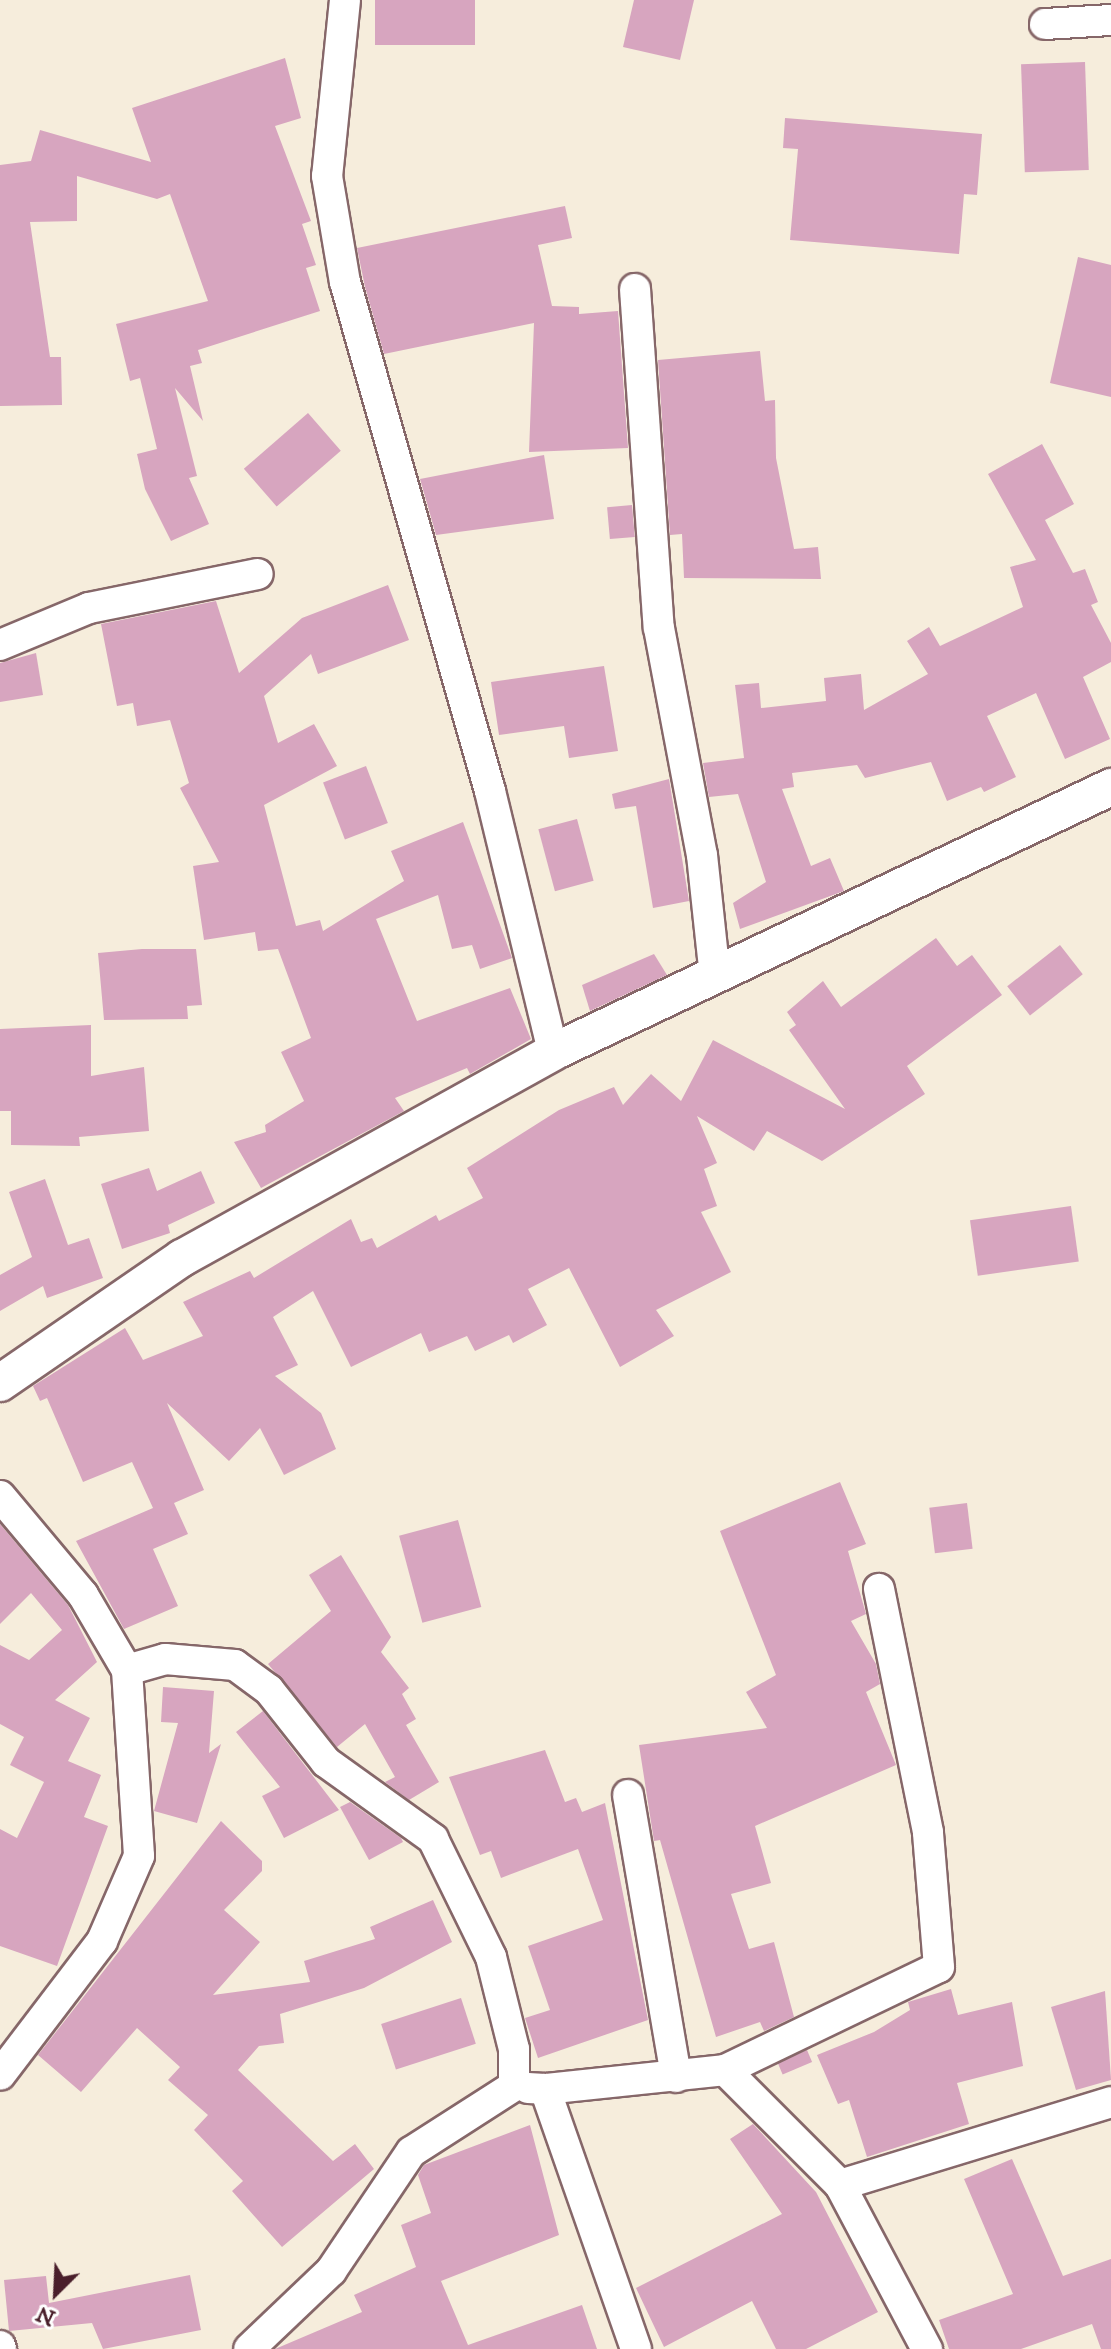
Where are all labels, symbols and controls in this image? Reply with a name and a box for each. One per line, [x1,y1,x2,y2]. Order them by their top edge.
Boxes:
north arrow [16,2253,96,2333]
text: N [32,2299,60,2331]

